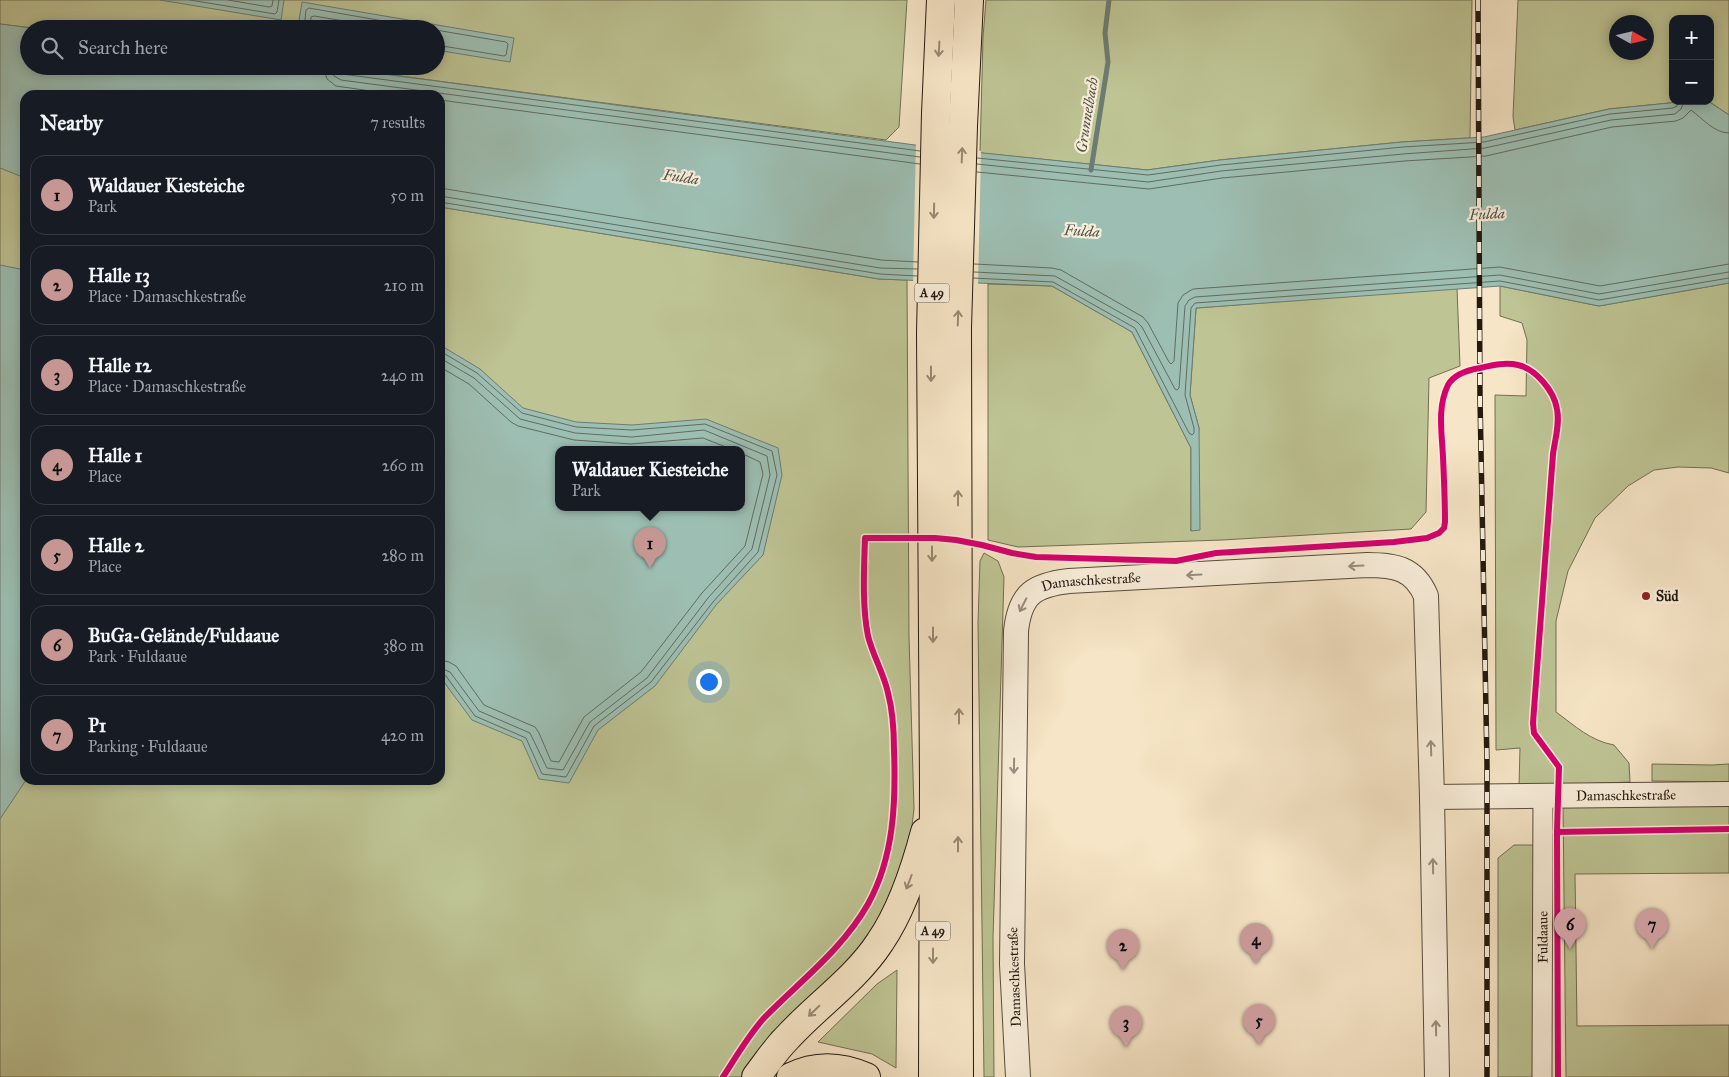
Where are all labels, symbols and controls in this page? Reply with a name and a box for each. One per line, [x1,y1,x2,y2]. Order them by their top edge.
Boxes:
north arrow [1609,15,1654,60]
map controls [1669,15,1714,105]
button: + [1669,15,1714,60]
search box [20,20,445,75]
icon: search [38,34,66,62]
text: Search here [78,36,168,59]
one-way arrow [934,40,943,56]
button: − [1669,60,1714,105]
water label: Grunnelbach [1072,75,1102,154]
text: Nearby [40,110,103,136]
text: 7 results [370,113,425,132]
one-way arrow [957,148,967,164]
water label: Fulda [661,165,700,188]
text: Waldauer Kiesteiche [88,174,245,197]
text: 1 [54,186,60,205]
text: 50 m [390,186,424,205]
text: Park [88,197,117,216]
one-way arrow [929,203,938,219]
water label: Fulda [1468,204,1505,224]
water label: Fulda [1063,221,1100,241]
text: Halle 13 [88,264,150,287]
text: 2 [53,276,61,295]
text: 210 m [384,276,424,295]
road number: A 49 [914,284,950,302]
text: Place · Damaschkestraße [88,287,246,306]
one-way arrow [953,310,962,326]
text: Halle 12 [88,354,152,377]
one-way arrow [926,365,936,381]
text: 3 [54,366,60,385]
text: 240 m [381,366,424,385]
text: Place · Damaschkestraße [88,377,246,396]
text: Halle 1 [88,444,142,467]
popup [555,446,745,511]
text: 4 [53,456,61,475]
text: 260 m [382,456,424,475]
text: Waldauer Kiesteiche [572,458,728,481]
text: Place [88,467,122,486]
text: Park [572,481,601,500]
one-way arrow [953,490,963,506]
pin: 1 [634,527,666,568]
text: Halle 2 [88,534,144,557]
one-way arrow [927,545,937,561]
text: 5 [53,546,61,565]
text: 280 m [381,546,424,565]
text: Place [88,557,122,576]
one-way arrow [1348,561,1364,570]
street label: Damaschkestraße [1039,569,1142,595]
one-way arrow [1186,570,1202,579]
place label: Süd [1656,588,1680,605]
marker: Süd [1640,590,1652,602]
one-way arrow [1018,598,1028,613]
text: BuGa-Gelände/Fuldaaue [88,624,279,647]
one-way arrow [928,626,938,643]
text: 6 [53,636,61,655]
text: 380 m [383,636,424,655]
text: Park · Fuldaaue [88,647,187,666]
your location [696,669,722,695]
one-way arrow [954,708,964,724]
text: P1 [88,714,106,737]
text: 7 [53,726,61,745]
text: 420 m [381,726,424,745]
text: Parking · Fuldaaue [88,737,208,756]
one-way arrow [1426,740,1435,756]
one-way arrow [1009,758,1018,774]
street label: Damaschkestraße [1576,787,1676,805]
one-way arrow [953,836,963,852]
one-way arrow [1428,858,1438,874]
one-way arrow [903,874,913,889]
pin: 6 [1554,908,1586,949]
pin: 7 [1636,908,1668,949]
street label: Fuldaaue [1534,911,1552,963]
road number: A 49 [916,921,950,940]
pin: 4 [1240,923,1272,964]
street label: Damaschkestraße [1004,927,1025,1027]
pin: 2 [1107,929,1139,970]
one-way arrow [928,947,938,963]
pin: 5 [1243,1004,1275,1045]
one-way arrow [808,1005,821,1017]
pin: 3 [1110,1006,1142,1047]
one-way arrow [1431,1021,1441,1037]

